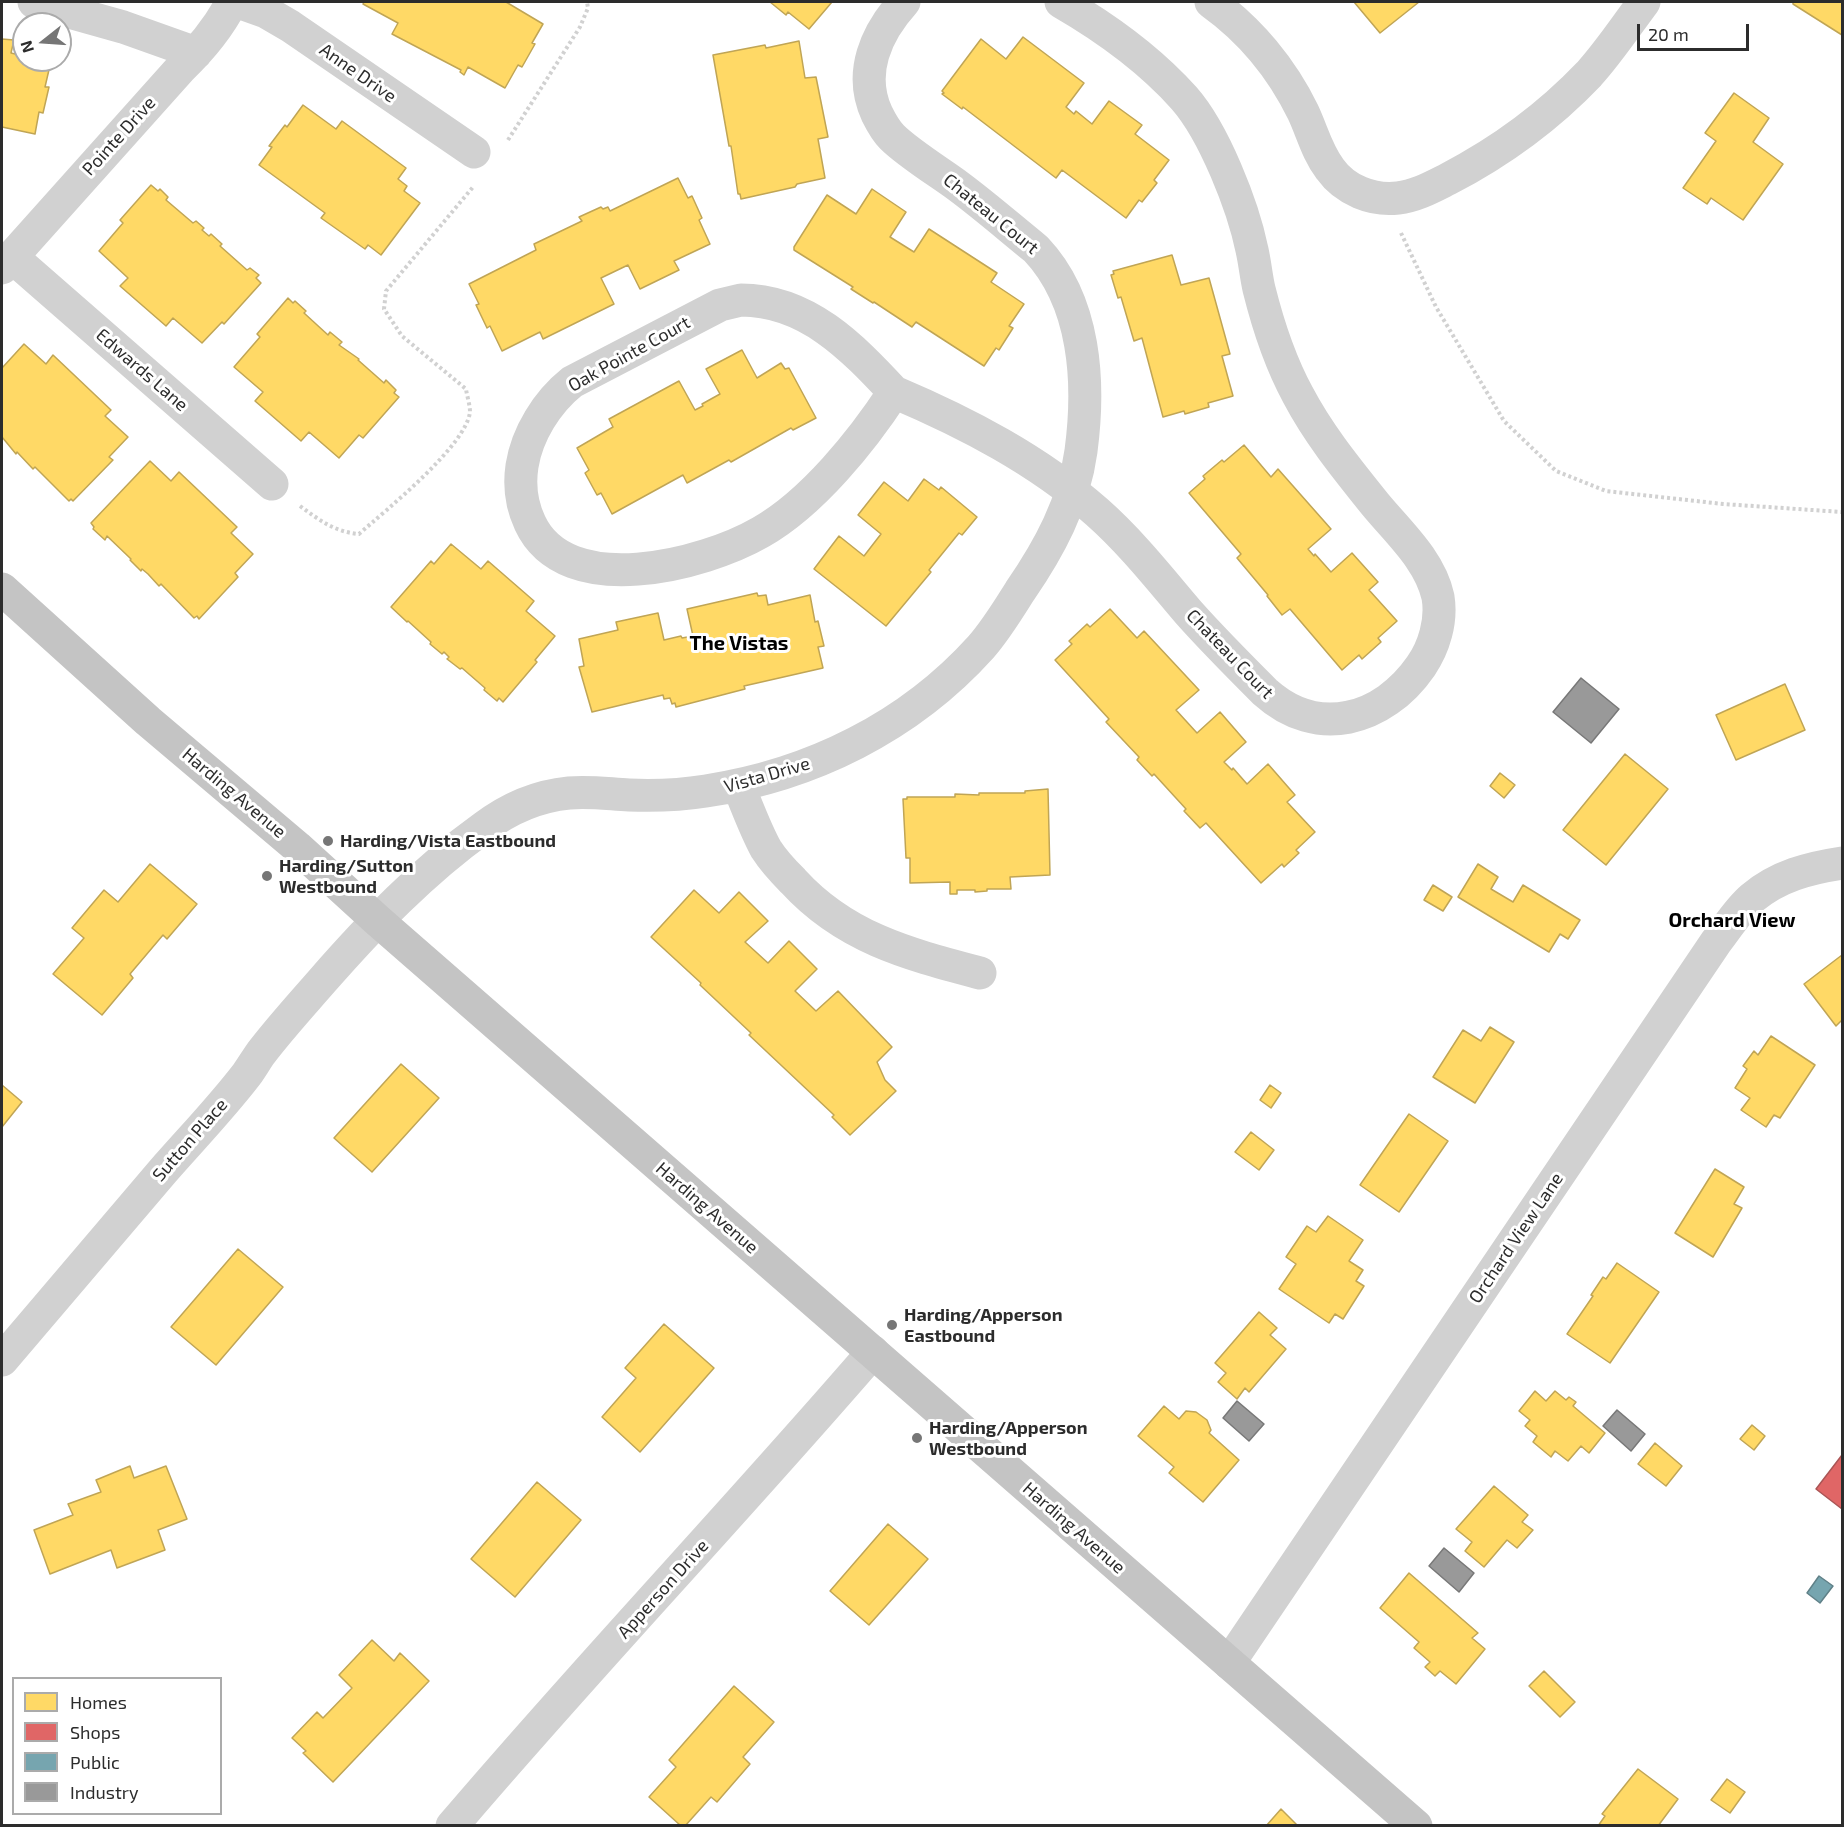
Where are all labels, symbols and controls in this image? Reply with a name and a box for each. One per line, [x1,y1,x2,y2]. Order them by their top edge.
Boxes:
north arrow [12,12,72,72]
scale bar [1640,12,1752,50]
text: 20 m [1648,23,1689,45]
text: N [15,39,37,55]
street label: Anne Drive [316,39,400,107]
street label: Pointe Drive [78,92,160,180]
street label: Chateau Court [939,169,1043,259]
street label: Oak Pointe Court [564,312,694,396]
street label: Edwards Lane [92,324,192,416]
street label: Chateau Court [1182,605,1278,703]
district label: The Vistas [690,631,788,655]
street label: Harding Avenue [178,743,290,843]
street label: Vista Drive [722,752,812,798]
place label: Harding/Vista Eastbound [340,830,556,852]
marker: Harding/Vista Eastbound [321,834,335,848]
place label: Harding/Sutton Westbound [279,855,414,898]
marker: Harding/Sutton Westbound [260,869,274,883]
district label: Orchard View [1669,908,1795,932]
street label: Sutton Place [148,1094,232,1186]
street label: Harding Avenue [651,1158,763,1258]
street label: Orchard View Lane [1464,1169,1568,1307]
place label: Harding/Apperson Eastbound [904,1304,1062,1346]
marker: Harding/Apperson Eastbound [885,1318,899,1332]
place label: Harding/Apperson Westbound [929,1417,1087,1460]
marker: Harding/Apperson Westbound [910,1431,924,1445]
street label: Harding Avenue [1018,1478,1130,1578]
street label: Apperson Drive [613,1535,713,1643]
legend [12,1677,222,1815]
text: Homes [70,1691,127,1713]
text: Shops [70,1721,120,1743]
text: Public [70,1751,120,1773]
text: Industry [70,1781,139,1803]

